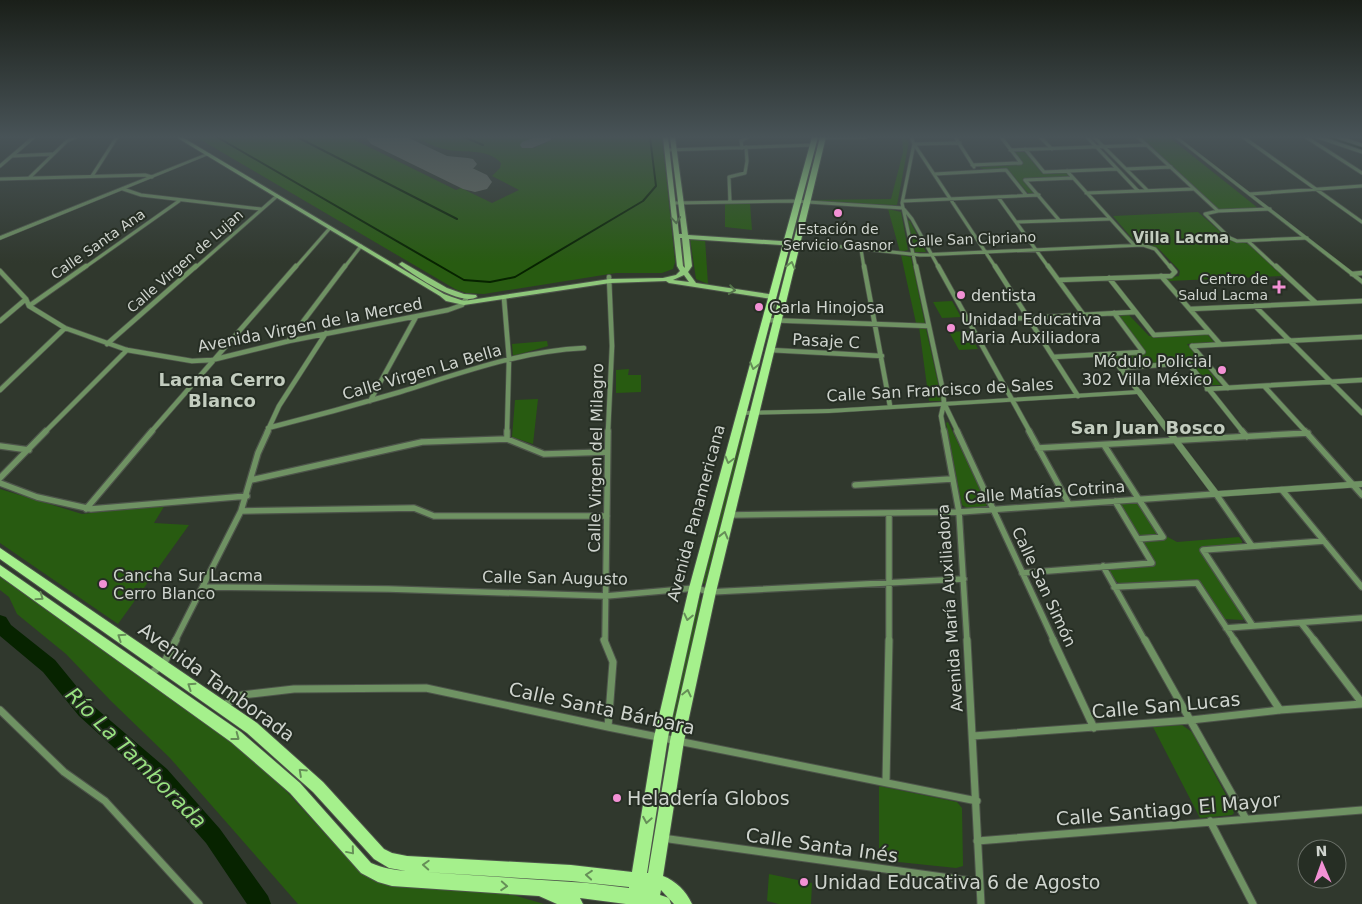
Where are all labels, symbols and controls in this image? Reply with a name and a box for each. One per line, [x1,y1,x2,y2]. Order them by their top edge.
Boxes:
street label: Calle Santa Ana [48,206,148,282]
street label: Calle Virgen de Lujan [124,206,246,316]
marker: Estación de Servicio Gasnor [832,207,844,219]
one-way arrow [670,216,681,224]
place label: Estación de Servicio Gasnor [783,221,893,253]
street label: Calle San Cipriano [908,229,1036,249]
district label: Villa Lacma [1133,229,1229,247]
one-way arrow [785,261,796,270]
place label: Centro de Salud Lacma [1178,271,1268,303]
marker: Centro de Salud Lacma [1272,280,1286,294]
one-way arrow [729,284,737,295]
place label: dentista [971,286,1036,305]
marker: dentista [955,289,967,301]
street label: Avenida Virgen de la Merced [196,294,424,356]
place label: Carla Hinojosa [769,298,885,317]
marker: Carla Hinojosa [753,301,765,313]
place label: Unidad Educativa Maria Auxiliadora [961,310,1102,347]
marker: Unidad Educativa Maria Auxiliadora [945,322,957,334]
street label: Pasaje C [792,330,860,352]
street label: Calle Virgen La Bella [340,340,504,404]
place label: Módulo Policial 302 Villa México [1082,352,1212,389]
one-way arrow [749,362,760,371]
street label: Calle Virgen del Milagro [585,363,607,553]
marker: Módulo Policial 302 Villa México [1216,364,1228,376]
district label: Lacma Cerro Blanco [159,369,286,411]
street label: Calle San Francisco de Sales [826,375,1054,405]
district label: San Juan Bosco [1071,417,1225,438]
street label: Avenida Panamericana [663,422,729,604]
one-way arrow [725,455,735,463]
street label: Calle Matías Cotrina [964,477,1126,507]
street label: Avenida María Auxiliadora [933,503,967,713]
street label: Calle San Simón [1008,524,1080,650]
one-way arrow [718,530,729,539]
place label: Cancha Sur Lacma Cerro Blanco [113,566,263,603]
street label: Calle San Augusto [482,567,628,589]
marker: Cancha Sur Lacma Cerro Blanco [97,578,109,590]
one-way arrow [34,591,44,600]
one-way arrow [683,612,694,621]
street label: Avenida Tamborada [135,618,299,746]
one-way arrow [117,634,127,643]
street label: Calle Santa Bárbara [507,678,697,738]
water label: Río La Tamborada [61,683,211,833]
one-way arrow [187,683,196,693]
one-way arrow [681,688,692,697]
street label: Calle San Lucas [1091,688,1241,722]
one-way arrow [230,732,239,740]
one-way arrow [298,769,307,778]
place label: Heladería Globos [627,787,790,809]
street label: Calle Santiago El Mayor [1055,788,1281,830]
marker: Heladería Globos [611,792,623,804]
one-way arrow [642,815,652,824]
street label: Calle Santa Inés [745,823,899,867]
north arrow [1297,839,1347,889]
text: N [1315,843,1328,859]
one-way arrow [346,846,355,855]
one-way arrow [422,860,430,871]
one-way arrow [584,870,592,881]
place label: Unidad Educativa 6 de Agosto [814,871,1100,893]
marker: Unidad Educativa 6 de Agosto [798,876,810,888]
one-way arrow [500,880,508,891]

